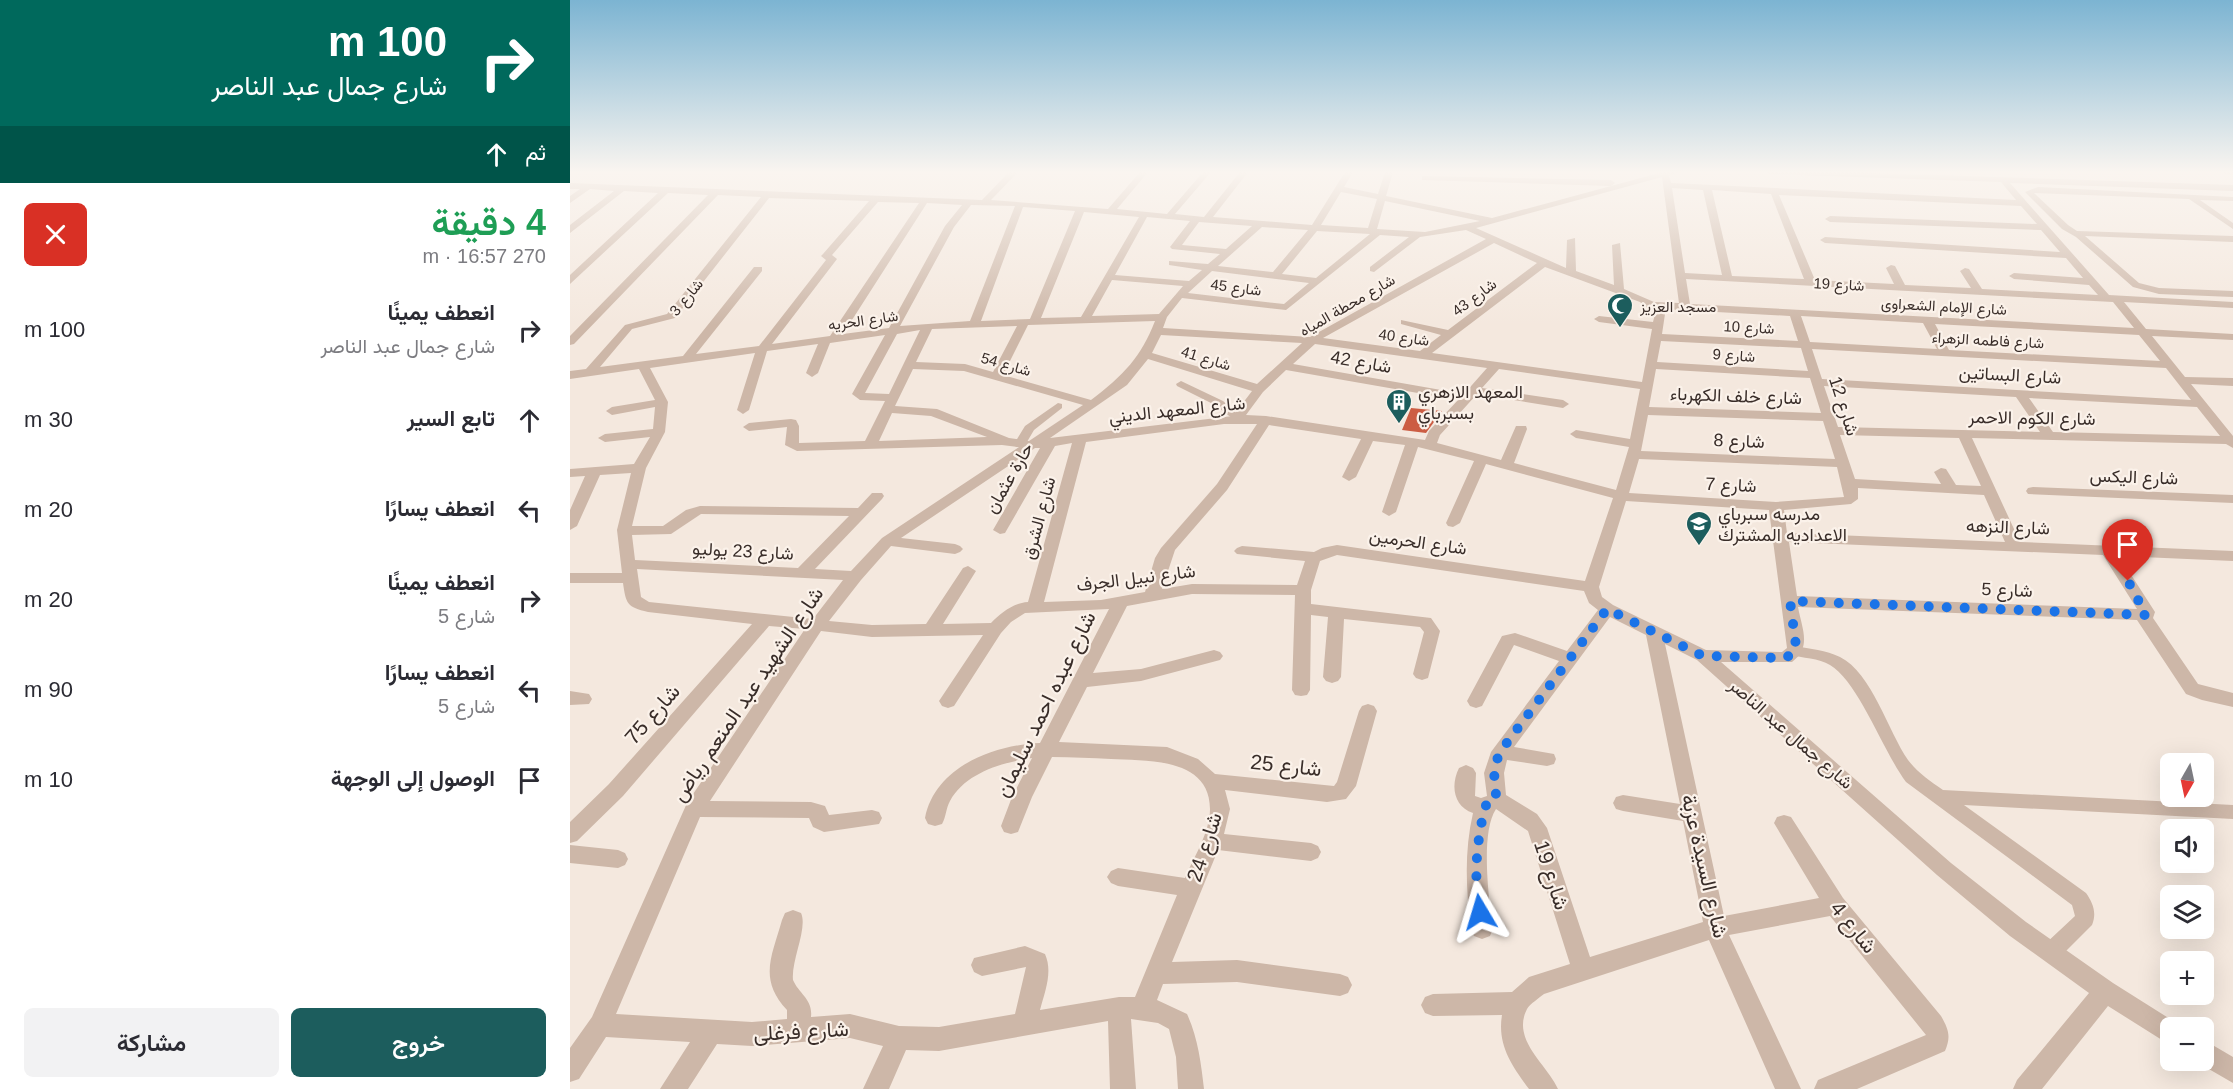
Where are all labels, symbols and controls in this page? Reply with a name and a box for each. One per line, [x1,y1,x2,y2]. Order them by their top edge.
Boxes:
text: 100 m [328,18,447,65]
icon: right [468,24,546,102]
text: شارع جمال عبد الناصر [211,71,447,101]
icon: ahead [480,138,513,171]
text: ثم [525,140,546,165]
text: 4 دقيقة [431,202,546,243]
button: close [24,203,87,266]
text: 270 m · 16:57 [423,245,546,267]
street label: شارع محطة المياه [1296,271,1399,342]
street label: شارع 19 [1813,274,1865,297]
street label: شارع 3 [666,275,709,321]
street label: شارع 45 [1209,275,1263,302]
street label: شارع 43 [1449,275,1501,322]
mosque icon: مسجد العزيز [1605,291,1635,329]
street label: شارع الإمام الشعراوى [1881,294,2007,321]
place label: مسجد العزيز [1639,298,1716,316]
text: انعطف يمينًا [387,300,495,325]
street label: شارع الحريه [827,307,900,336]
icon: right [513,314,546,347]
text: 100 m [24,317,85,342]
street label: شارع 10 [1723,317,1775,340]
street label: شارع 40 [1377,325,1431,352]
street label: شارع فاطمه الزهراء [1931,329,2045,354]
text: شارع جمال عبد الناصر [320,335,495,357]
street label: شارع 41 [1178,342,1233,377]
street label: شارع 9 [1712,345,1756,368]
street label: شارع 42 [1329,347,1393,379]
street label: شارع 54 [978,349,1033,382]
street label: شارع البساتين [1958,362,2062,390]
street label: شارع 12 [1823,374,1863,439]
place label: المعهد الازهري بسبرباي [1418,382,1523,428]
street label: شارع خلف الكهرباء [1670,384,1802,410]
building icon: المعهد الازهري بسبرباي [1384,387,1414,425]
street label: شارع المعهد الديني [1108,393,1247,432]
icon: ahead [513,404,546,437]
text: تابع السير [407,406,495,431]
text: 30 m [24,407,73,432]
street label: شارع الكوم الاحمر [1967,407,2096,431]
street label: شارع 8 [1713,430,1765,454]
street label: حارة عثمان [981,439,1038,517]
street label: شارع اليكس [2089,465,2179,491]
street label: شارع 7 [1705,474,1757,498]
street label: شارع الشرق [1018,475,1062,562]
icon: left [513,494,546,527]
text: انعطف يسارًا [385,496,495,521]
text: 20 m [24,497,73,522]
place label: مدرسه سبرباي الاعداديه المشترك [1718,504,1847,546]
school or university icon: مدرسه سبرباي الاعداديه المشترك [1684,509,1714,547]
street label: شارع النزهه [1966,516,2050,540]
pin [2102,519,2153,581]
street label: شارع الحرمين [1368,525,1468,561]
icon: arrive [2111,528,2144,561]
street label: شارع 23 يوليو [692,538,794,566]
street label: شارع نبيل الجرف [1075,561,1197,597]
text: انعطف يمينًا [387,570,495,595]
street label: شارع 5 [1981,579,2033,603]
street label: شارع الشهيد عبد المنعم رياض [667,582,830,807]
icon: right [513,584,546,617]
text: 20 m [24,587,73,612]
text: شارع 5 [438,605,495,627]
street label: شارع عبده احمد سليمان [990,607,1103,802]
text: انعطف يسارًا [385,660,495,685]
icon: left [513,674,546,707]
street label: شارع جمال عبد الناصر [1723,674,1857,795]
text: 90 m [24,677,73,702]
street label: شارع 75 [620,679,686,750]
text: شارع 5 [438,695,495,717]
street label: شارع 25 [1249,750,1323,783]
north arrow [2160,753,2214,807]
map controls [2160,753,2214,1071]
icon: arrive [513,764,546,797]
text: الوصول إلى الوجهة [331,766,495,791]
text: 10 m [24,767,73,792]
street label: شارع السيدة عزبة [1674,792,1733,941]
street label: شارع 24 [1182,809,1229,885]
button: sound [2160,819,2214,873]
street label: شارع 19 [1527,837,1574,913]
position arrow [1448,880,1512,944]
button: layers [2160,885,2214,939]
street label: شارع 4 [1824,897,1882,959]
button: + [2160,951,2214,1005]
button: مشاركة [24,1008,279,1077]
button: خروج [291,1008,546,1077]
street label: شارع فرغلى [753,1017,849,1048]
button: − [2160,1017,2214,1071]

